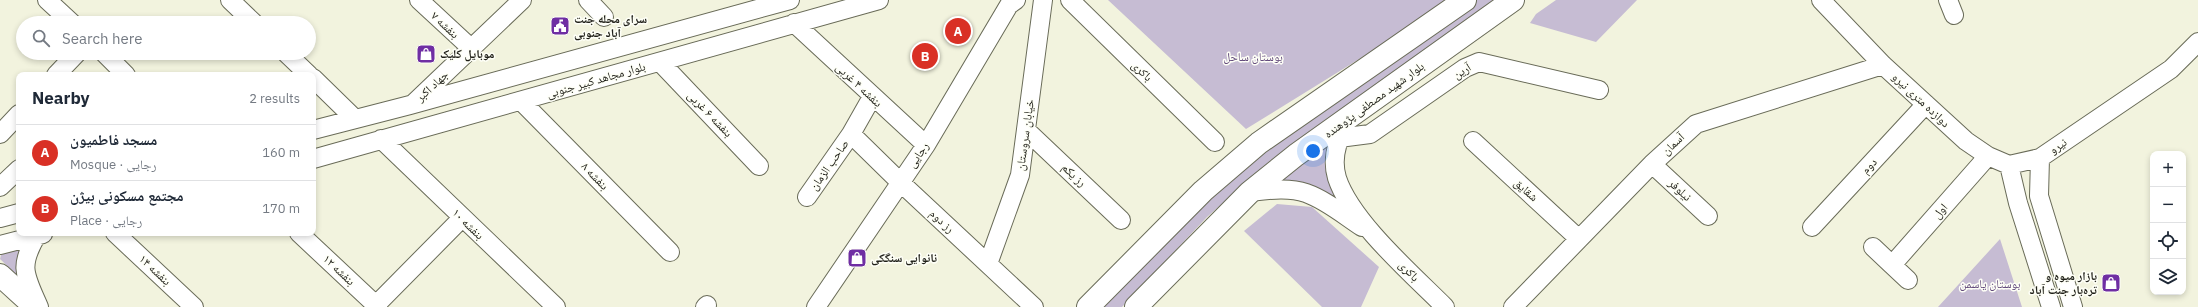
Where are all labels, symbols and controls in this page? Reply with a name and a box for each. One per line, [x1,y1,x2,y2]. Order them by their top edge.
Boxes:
street label: بنفشه ۷ [428,8,463,42]
place label: سرای محله جنت آباد جنوبی [574,11,647,41]
public building icon: سرای محله جنت آباد جنوبی [549,15,571,37]
search box [16,16,316,60]
pin: A [945,16,971,46]
icon: search [30,27,52,49]
text: Search here [62,29,142,48]
pin: B [912,41,938,71]
shop icon: موبایل کلیک [415,43,437,65]
place label: موبایل کلیک [440,46,495,62]
park label: بوستان ساحل [1223,49,1283,64]
street label: باکری [1128,57,1156,84]
street label: بلوار مجاهد کبیر جنوبی [545,58,647,101]
street label: بلوار شهید مصطفی پژوهنده [1321,58,1427,141]
street label: بنفشه ۴ غربی [833,59,886,110]
street label: آرین [1450,59,1475,82]
street label: جهاد اکبر [411,67,452,105]
street label: دوازده متری نیرو [1889,69,1953,130]
text: Nearby [32,87,90,109]
street label: بنفشه ۶ غربی [684,87,736,140]
text: 2 results [249,90,300,107]
street label: خیابان سروستان [1012,98,1037,172]
street label: آسمان [1658,129,1688,158]
text: مسجد فاطمیون [70,130,157,149]
street label: نیرو [2046,134,2070,157]
street label: صاحب الزمان [806,136,852,193]
street label: رجایی [904,139,932,170]
your location [1303,141,1323,161]
text: A [41,144,49,161]
text: 160 m [262,144,300,161]
map controls [2150,151,2186,295]
button: + [2150,151,2186,187]
street label: دوم [1858,155,1880,177]
text: Mosque · رجایی [70,156,157,173]
street label: بنفشه ۸ [578,159,612,193]
street label: رز یکم [1058,160,1090,191]
street label: شقایق [1511,175,1542,205]
street label: نیلوفر [1665,175,1695,204]
text: مجتمع مسکونی بیژن [70,186,184,205]
button: − [2150,187,2186,223]
text: B [41,200,49,217]
text: 170 m [262,200,300,217]
street label: اول [1929,200,1950,221]
street label: بنفشه ۱۰ [449,205,487,243]
street label: رز دوم [926,205,958,237]
text: Place · رجایی [70,212,142,229]
button: locate [2150,223,2186,259]
shop icon: نانوایی سنگکی [846,247,868,269]
place label: نانوایی سنگکی [871,250,937,266]
street label: بنفشه ۱۴ [136,251,175,289]
street label: بنفشه ۱۲ [320,251,359,289]
street label: باکری [1396,257,1423,285]
button: layers [2150,259,2186,295]
place label: بازار میوه و تره‌بار جنت آباد [2030,268,2098,297]
shop icon: بازار میوه و تره‌بار جنت آباد [2100,272,2122,294]
park label: بوستان یاسمن [1959,276,2021,291]

